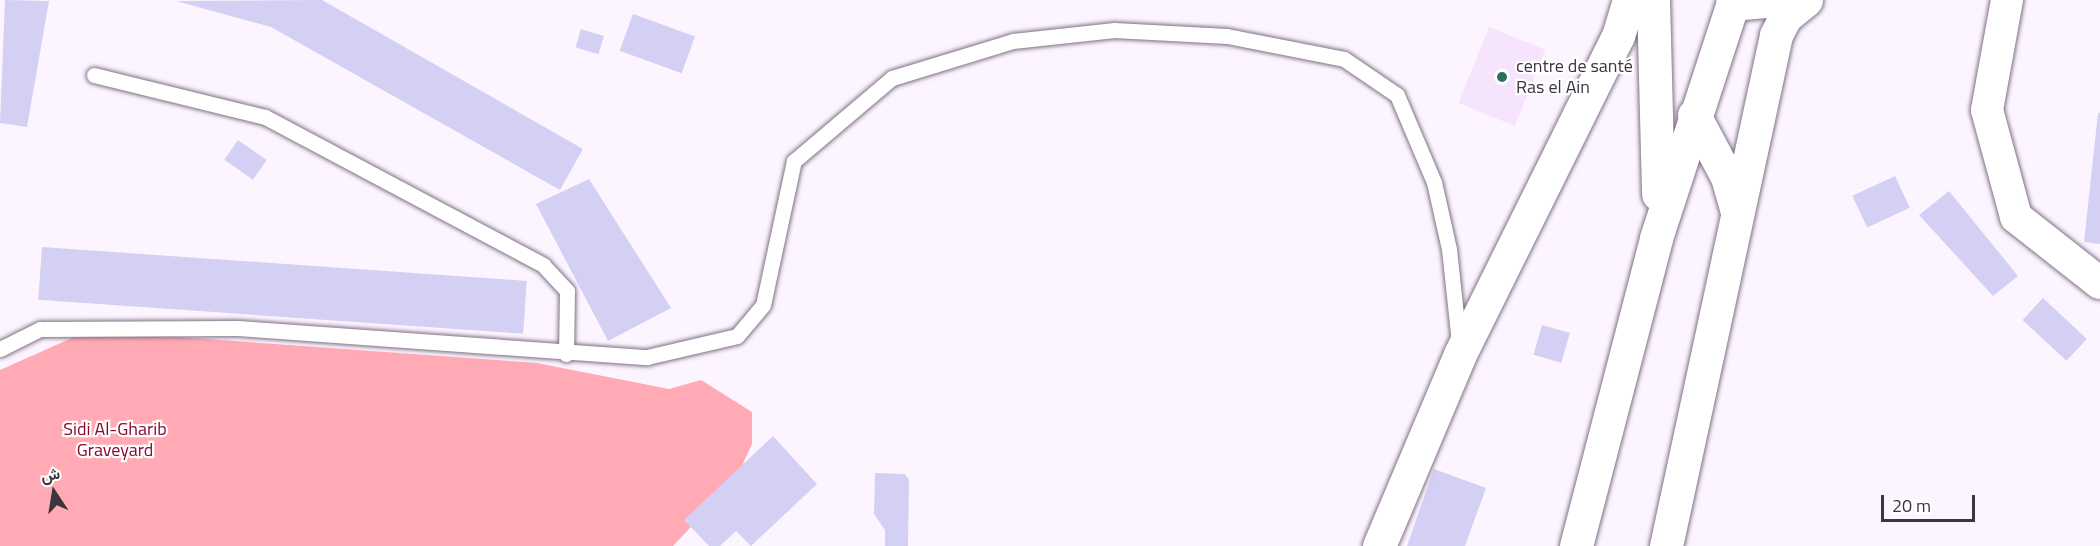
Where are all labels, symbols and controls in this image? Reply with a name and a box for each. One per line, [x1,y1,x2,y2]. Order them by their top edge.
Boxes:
place label: centre de santé Ras el Ain [1516,56,1633,98]
marker: centre de santé Ras el Ain [1493,68,1511,86]
park label: Sidi Al-Gharib Graveyard [63,419,167,462]
text: ش [38,461,62,488]
north arrow [24,462,84,522]
scale bar [1884,483,1978,521]
text: 20 m [1892,492,1931,519]

